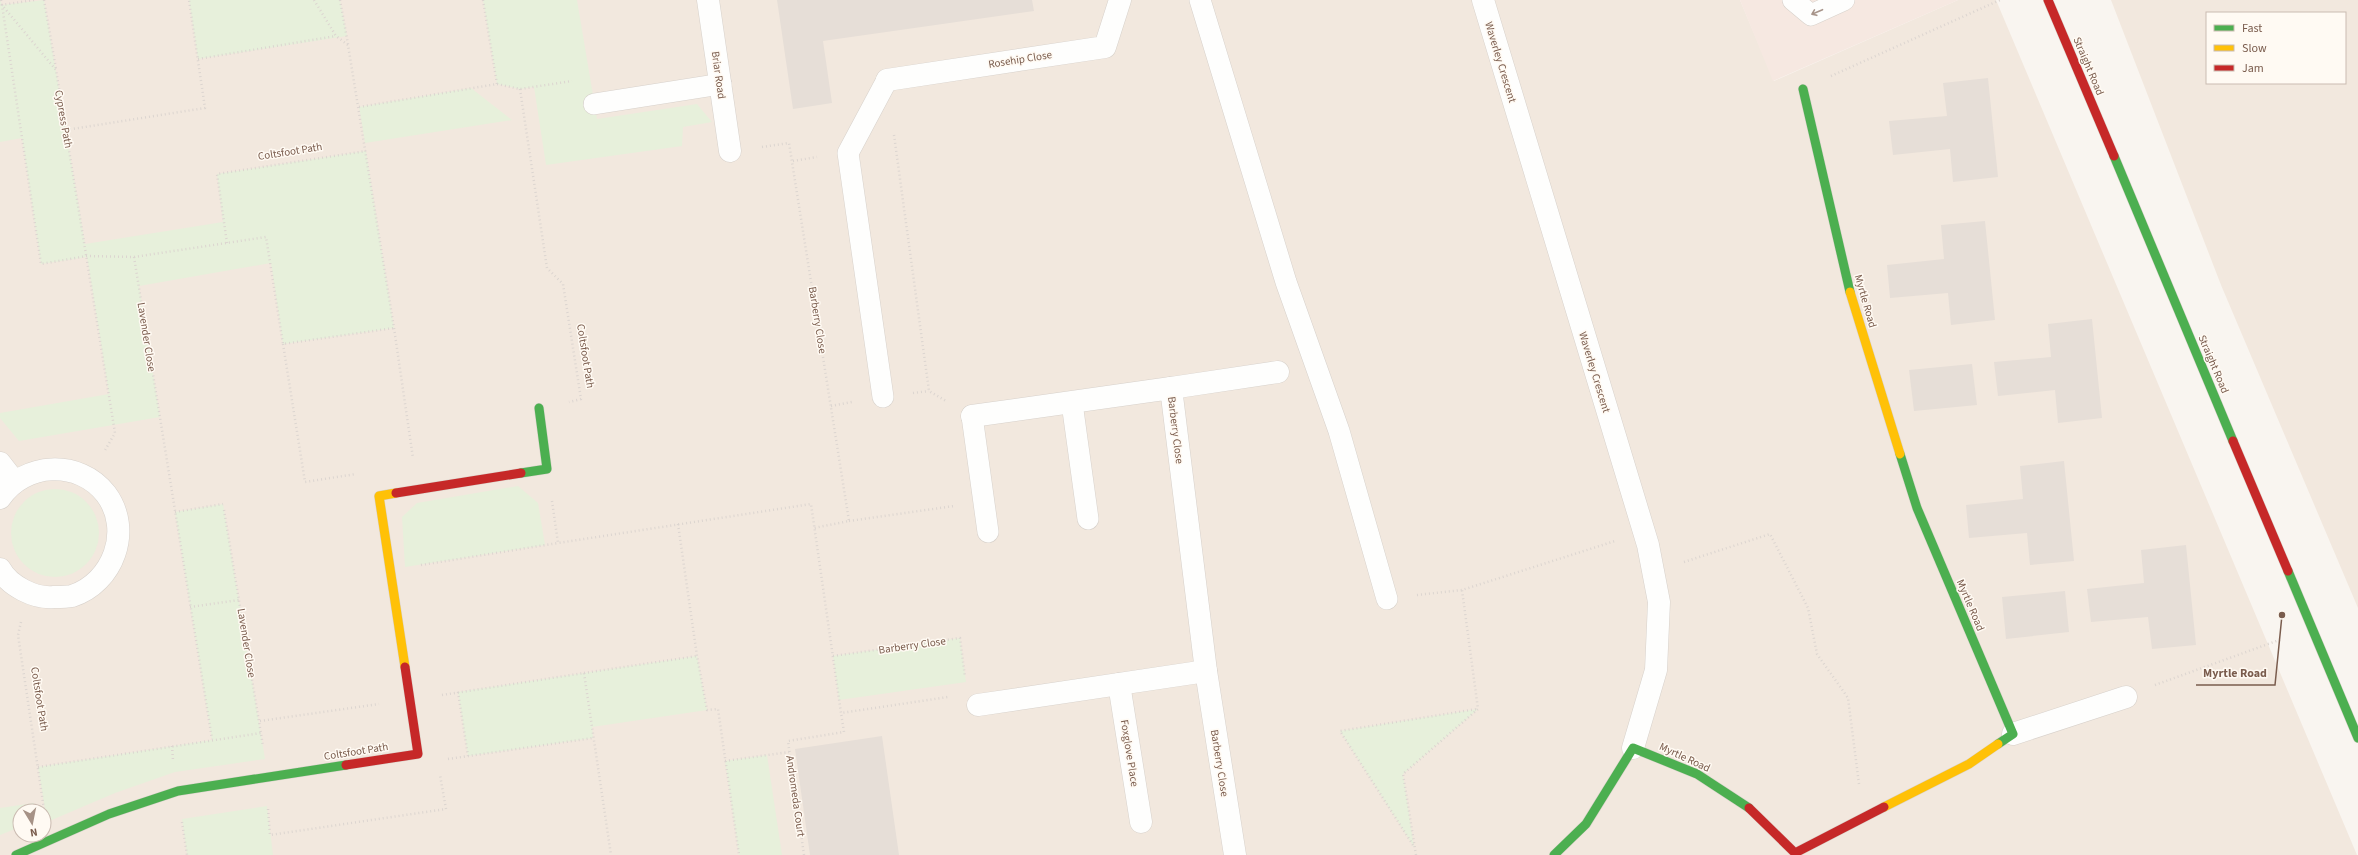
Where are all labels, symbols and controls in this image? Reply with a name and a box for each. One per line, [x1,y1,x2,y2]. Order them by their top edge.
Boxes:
one-way arrow [1811,9,1823,17]
legend [2206,12,2346,84]
street label: Waverley Crescent [1481,20,1520,105]
text: Fast [2242,20,2262,37]
street label: Straight Road [2069,35,2108,98]
text: Slow [2242,40,2267,57]
street label: Rosehip Close [987,47,1054,72]
street label: Briar Road [708,50,729,100]
text: Jam [2242,60,2264,77]
street label: Cypress Path [51,89,76,149]
street label: Coltsfoot Path [257,139,323,164]
street label: Myrtle Road [1851,273,1880,330]
street label: Barberry Close [805,285,830,355]
street label: Lavender Close [134,301,159,373]
street label: Coltsfoot Path [573,323,598,389]
street label: Waverley Crescent [1575,330,1614,415]
street label: Straight Road [2194,333,2233,396]
street label: Barberry Close [1164,396,1187,465]
street label: Myrtle Road [1953,577,1988,633]
street label: Lavender Close [234,607,259,679]
street label: Barberry Close [877,633,947,658]
callout: Myrtle Road [2196,661,2275,685]
text: Myrtle Road [2203,665,2267,682]
street label: Coltsfoot Path [27,666,52,732]
street label: Foxglove Place [1117,718,1142,788]
street label: Barberry Close [1207,728,1232,798]
street label: Coltsfoot Path [323,739,389,764]
street label: Myrtle Road [1657,739,1713,776]
street label: Andromeda Court [782,754,809,838]
north arrow [12,803,52,843]
text: N [29,824,39,840]

